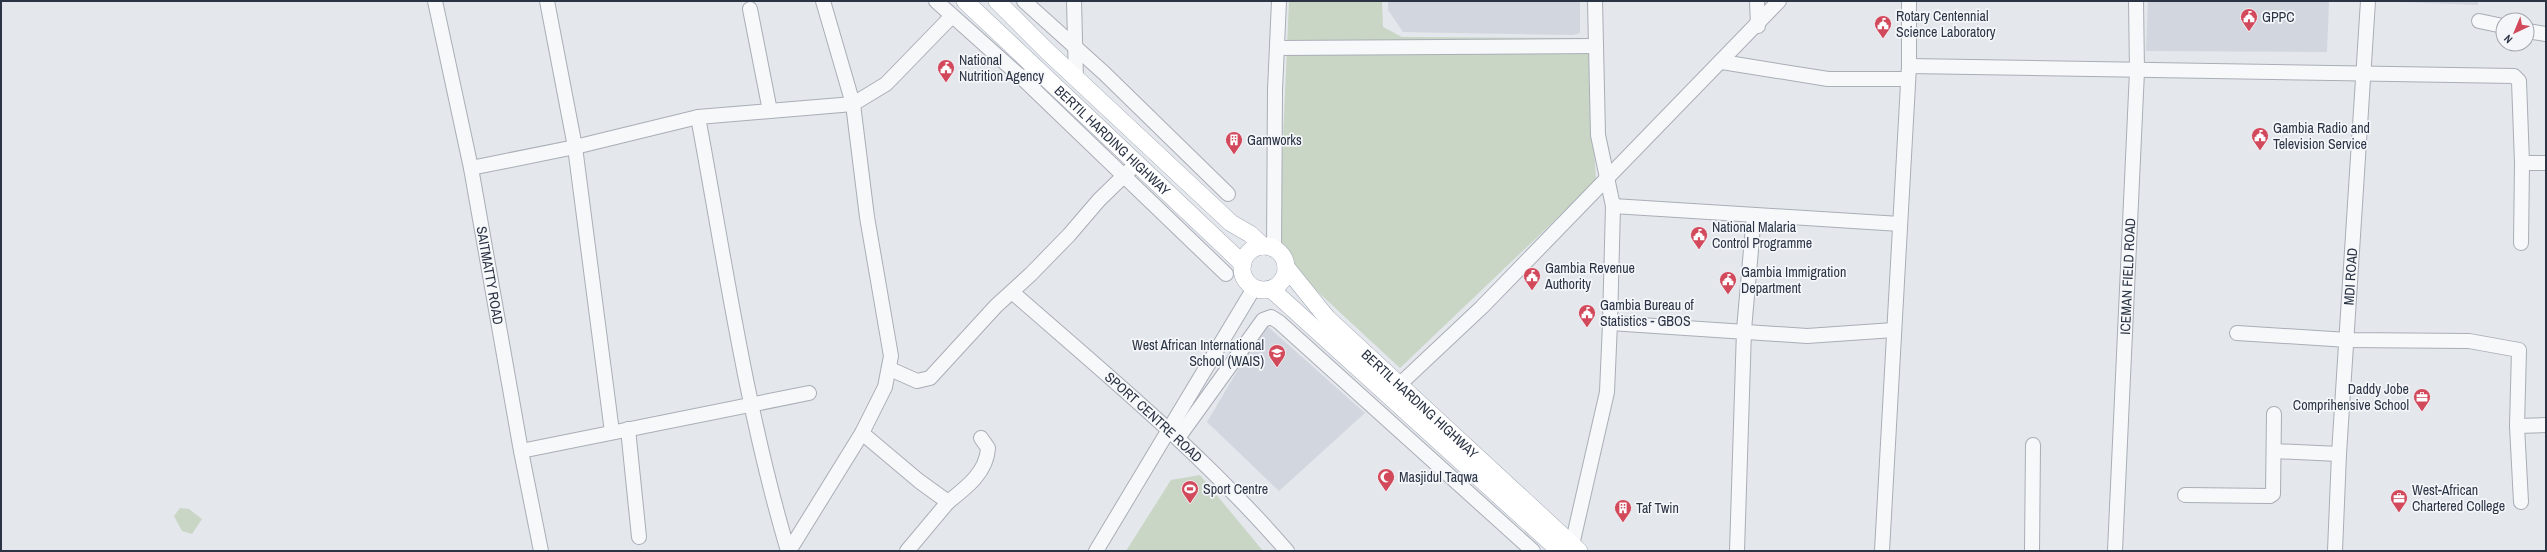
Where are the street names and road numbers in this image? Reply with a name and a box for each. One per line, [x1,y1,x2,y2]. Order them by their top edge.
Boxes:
street label: BERTIL HARDING HIGHWAY [1051,82,1174,200]
street label: ICEMAN FIELD ROAD [2116,217,2139,335]
street label: SAITMATTY ROAD [472,225,508,326]
street label: MDI ROAD [2340,247,2361,306]
street label: BERTIL HARDING HIGHWAY [1358,345,1482,463]
street label: SPORT CENTRE ROAD [1101,368,1206,466]

